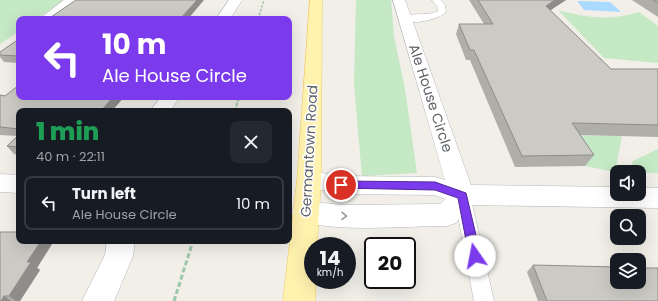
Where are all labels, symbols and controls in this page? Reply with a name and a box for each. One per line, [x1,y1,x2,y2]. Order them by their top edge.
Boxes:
text: 10 m [102,25,166,64]
icon: left [36,32,88,84]
street label: Ale House Circle [404,41,458,155]
text: Ale House Circle [102,63,247,88]
street label: Germantown Road [296,84,322,218]
text: 1 min [36,115,99,148]
button: close [230,121,272,163]
text: 40 m · 22:11 [36,147,105,166]
map controls [610,165,646,289]
button: sound [610,165,646,201]
pin [324,168,358,202]
icon: arrive [330,174,352,196]
text: Turn left [72,183,136,204]
icon: left [38,192,60,214]
text: 10 m [236,193,270,214]
text: Ale House Circle [72,205,177,224]
button: search [610,209,646,245]
one-way arrow [341,212,347,220]
position arrow [454,235,496,277]
speed limit sign: 20 [364,237,416,289]
text: 14 [319,244,341,272]
button: layers [610,253,646,289]
text: km/h [317,265,343,280]

